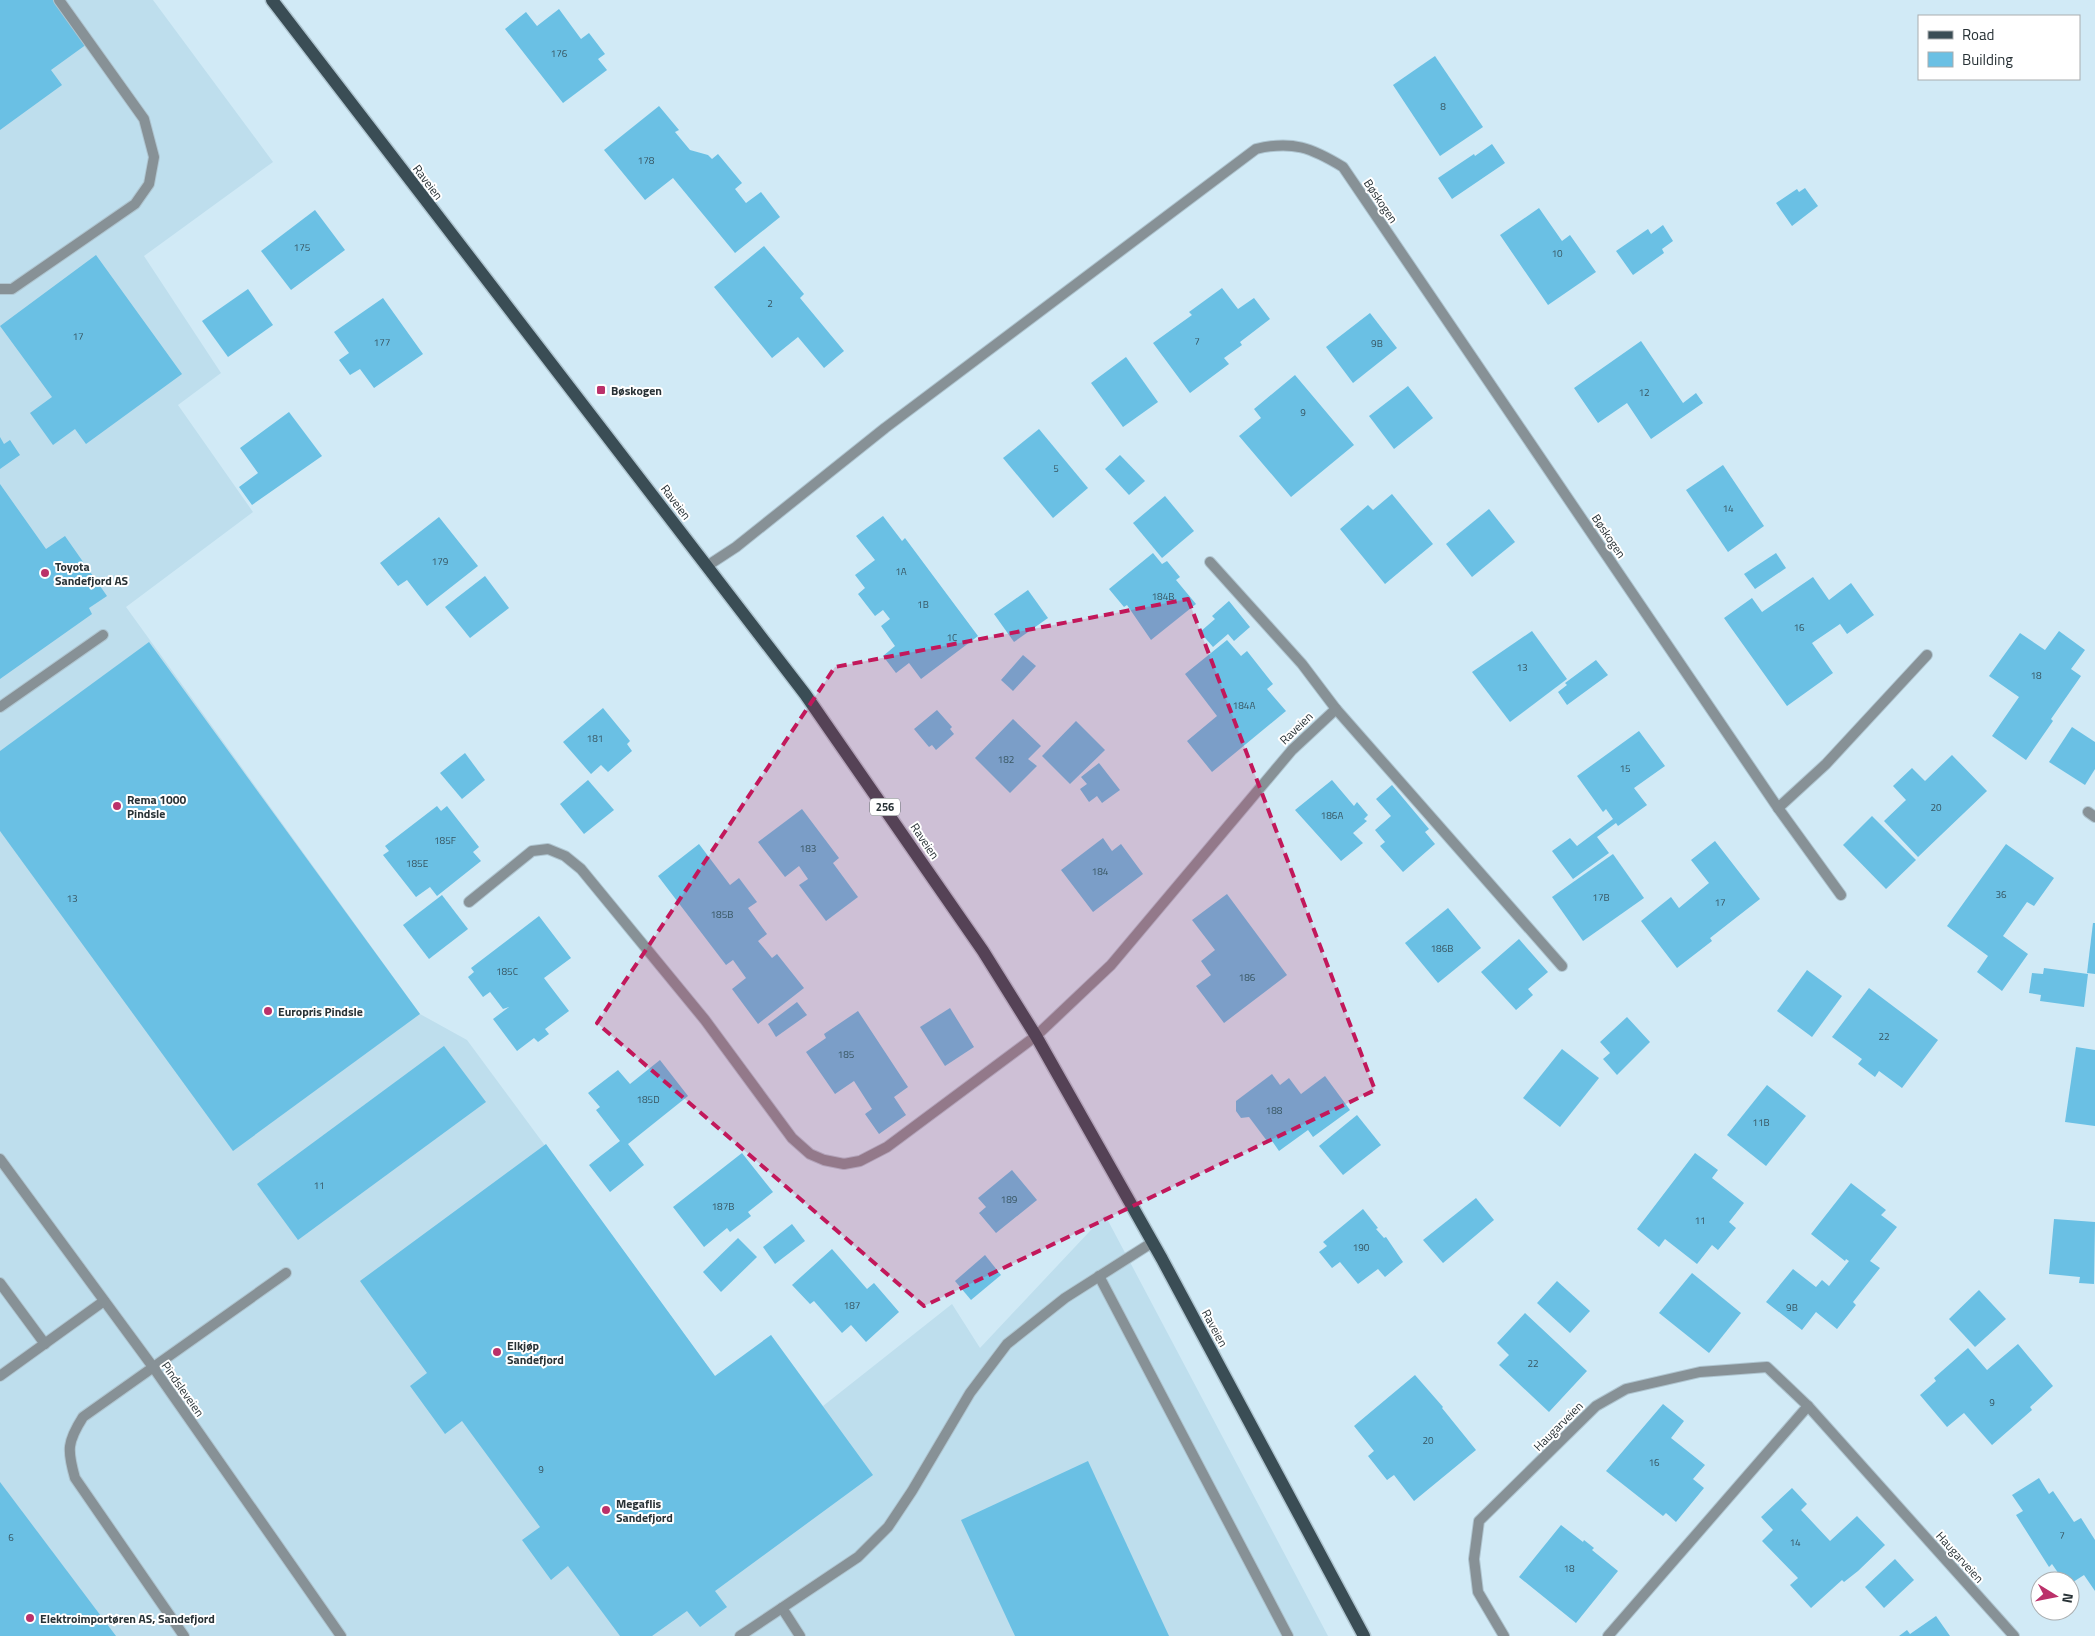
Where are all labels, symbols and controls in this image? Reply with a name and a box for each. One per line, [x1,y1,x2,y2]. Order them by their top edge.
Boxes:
legend [1918,15,2080,80]
text: Road [1962,23,1994,46]
house number: 176 [551,46,568,61]
text: Building [1962,48,2013,71]
house number: 8 [1440,99,1446,114]
house number: 178 [638,153,655,168]
street label: Raveien [408,160,448,204]
street label: Bøskogen [1359,175,1403,227]
house number: 175 [294,240,311,255]
house number: 10 [1551,246,1563,261]
house number: 2 [767,296,773,311]
house number: 17 [72,329,84,344]
house number: 7 [1194,334,1200,349]
house number: 177 [374,335,390,350]
house number: 9B [1371,336,1383,351]
place label: Bøskogen [611,381,662,400]
marker: Bøskogen [595,384,607,396]
house number: 12 [1638,385,1650,400]
house number: 9 [1300,405,1306,420]
house number: 5 [1053,461,1059,476]
street label: Raveien [656,480,696,524]
house number: 14 [1722,501,1734,516]
street label: Bøskogen [1587,510,1631,562]
house number: 179 [432,554,449,569]
place label: Toyota Sandefjord AS [55,557,129,590]
house number: 1A [895,564,907,579]
marker: Toyota Sandefjord AS [39,567,51,579]
house number: 184B [1152,589,1174,604]
house number: 1B [917,597,929,612]
house number: 16 [1793,620,1805,635]
house number: 1C [946,630,958,645]
house number: 13 [1516,660,1528,675]
house number: 18 [2030,668,2042,683]
house number: 184A [1233,698,1255,713]
street label: Raveien [1275,707,1317,749]
house number: 181 [587,731,603,746]
house number: 182 [998,752,1014,767]
house number: 15 [1619,761,1631,776]
place label: Rema 1000 Pindsle [127,790,186,823]
road number: 256 [870,799,900,816]
marker: Rema 1000 Pindsle [111,800,123,812]
house number: 20 [1930,800,1942,815]
house number: 186A [1321,808,1343,823]
street label: Raveien [906,819,944,863]
house number: 185F [434,833,456,848]
house number: 183 [800,841,816,856]
house number: 185E [406,856,429,871]
house number: 184 [1092,864,1109,879]
house number: 36 [1995,887,2007,902]
house number: 17B [1592,890,1610,905]
house number: 13 [66,891,78,906]
house number: 17 [1714,895,1726,910]
house number: 185B [711,907,733,922]
house number: 186B [1431,941,1453,956]
house number: 185C [496,964,519,979]
house number: 186 [1239,970,1256,985]
place label: Europris Pindsle [278,1002,363,1021]
marker: Europris Pindsle [262,1005,274,1017]
house number: 22 [1878,1029,1890,1044]
house number: 185 [838,1047,855,1062]
house number: 185D [636,1092,660,1107]
house number: 188 [1266,1103,1283,1118]
house number: 11B [1752,1115,1770,1130]
house number: 11 [313,1178,325,1193]
house number: 189 [1001,1192,1018,1207]
house number: 187B [712,1199,734,1214]
house number: 11 [1694,1213,1706,1228]
house number: 190 [1353,1240,1370,1255]
house number: 187 [844,1298,860,1313]
house number: 9B [1786,1300,1798,1315]
street label: Raveien [1197,1306,1233,1350]
place label: Elkjøp Sandefjord [507,1336,564,1369]
marker: Elkjøp Sandefjord [491,1346,503,1358]
house number: 22 [1527,1356,1539,1371]
street label: Pindsleveien [157,1357,209,1421]
house number: 9 [1989,1395,1995,1410]
street label: Haugarveien [1529,1397,1587,1455]
house number: 20 [1422,1433,1434,1448]
house number: 16 [1648,1455,1660,1470]
house number: 9 [538,1462,544,1477]
place label: Megaflis Sandefjord [616,1494,673,1527]
marker: Megaflis Sandefjord [600,1504,612,1516]
street label: Haugarveien [1932,1527,1988,1587]
house number: 7 [2059,1528,2065,1543]
house number: 6 [8,1530,14,1545]
house number: 14 [1789,1535,1801,1550]
house number: 18 [1563,1561,1575,1576]
north arrow [2030,1571,2080,1621]
text: N [2057,1592,2079,1605]
place label: Elektroimportøren AS, Sandefjord [40,1609,215,1628]
marker: Elektroimportøren AS, Sandefjord [24,1612,36,1624]

